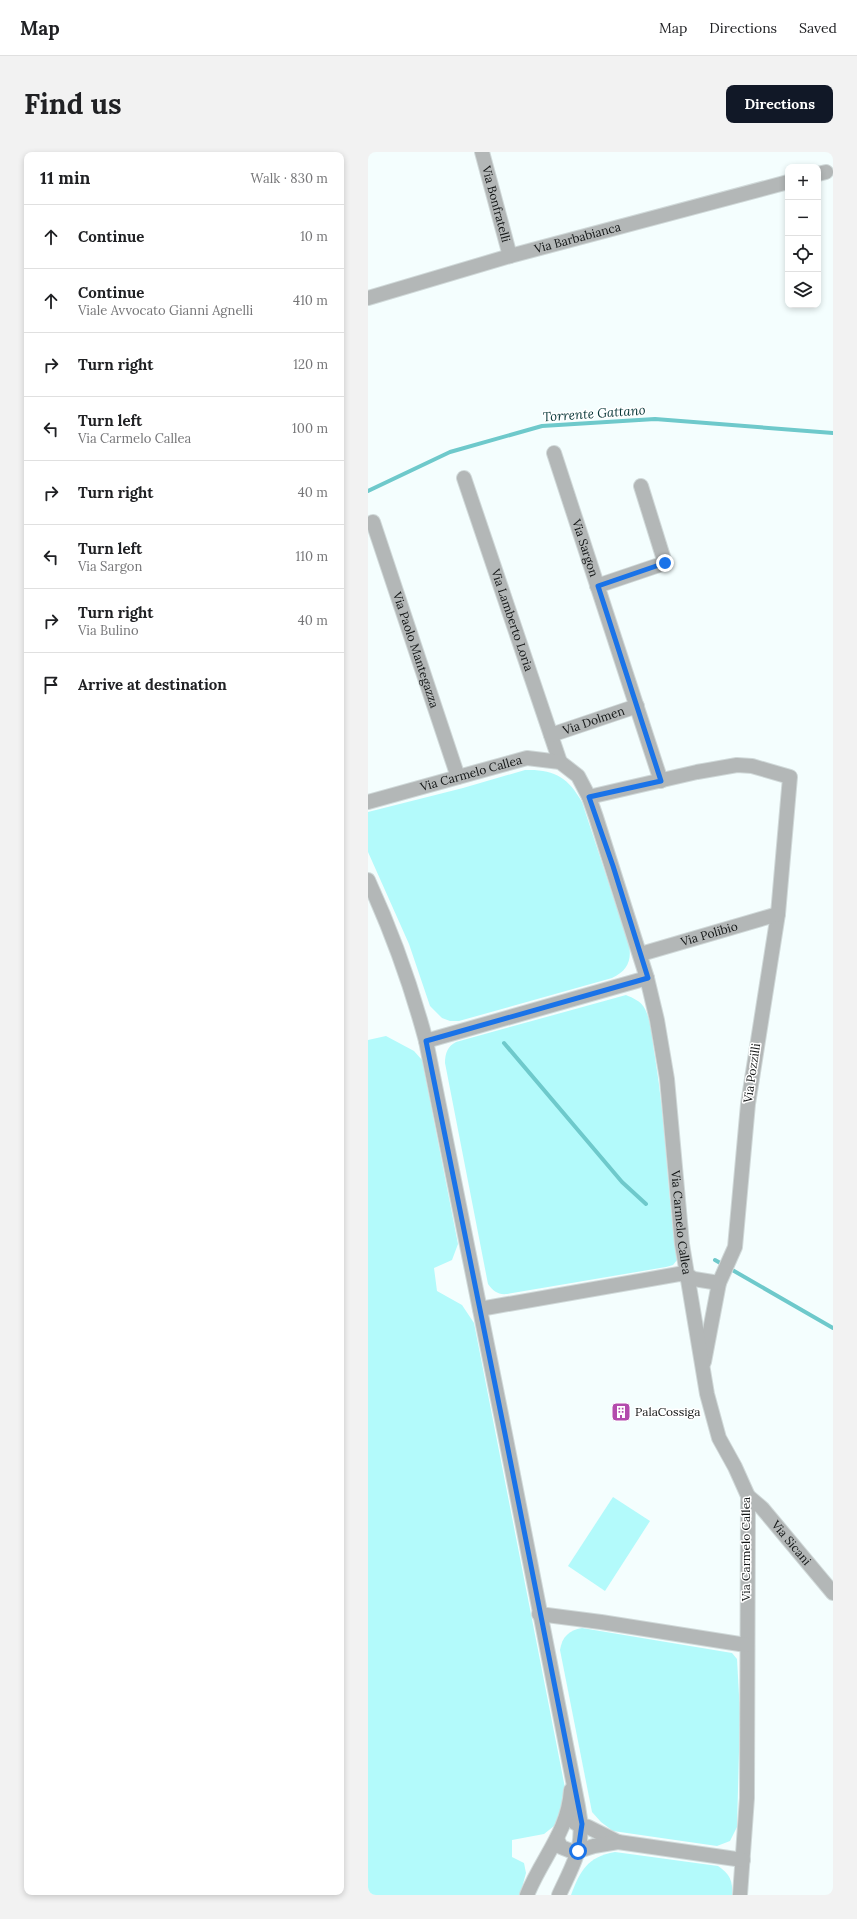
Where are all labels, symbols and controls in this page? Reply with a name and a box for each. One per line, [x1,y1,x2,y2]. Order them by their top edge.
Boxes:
text: Map [20,16,60,40]
text: Map [659,19,687,37]
text: Directions [709,19,777,37]
text: Saved [799,19,837,37]
button: Directions [726,85,833,123]
text: Find us [24,86,122,122]
street label: Via Bonfratelli [479,163,514,244]
map controls [785,164,821,308]
button: + [785,164,821,200]
text: 11 min [40,167,90,189]
text: Walk · 830 m [251,170,328,187]
button: − [785,200,821,236]
street label: Via Barbabianca [532,219,622,256]
icon: ahead [40,226,62,248]
text: Continue [78,227,144,246]
text: 10 m [300,228,328,245]
button: locate [785,236,821,272]
button: layers [785,272,821,308]
text: Continue [78,283,144,302]
icon: ahead [40,290,62,312]
text: 410 m [293,292,328,309]
text: Viale Avvocato Gianni Agnelli [78,302,253,319]
icon: right [40,354,62,376]
text: Turn right [78,355,154,374]
text: 120 m [293,356,328,373]
water label: Torrente Gattano [542,401,646,426]
text: Turn left [78,411,142,430]
icon: left [40,418,62,440]
text: 100 m [292,420,328,437]
text: Via Carmelo Callea [78,430,191,447]
icon: right [40,482,62,504]
text: Turn right [78,483,154,502]
text: 40 m [298,484,328,501]
street label: Via Sargon [569,516,602,579]
text: Turn left [78,539,142,558]
icon: left [40,546,62,568]
text: 110 m [295,548,328,565]
route end [656,554,674,572]
text: Via Sargon [78,558,142,575]
street label: Via Lamberto Loria [488,566,537,673]
street label: Via Paolo Mantegazza [390,589,442,710]
text: Turn right [78,603,154,622]
icon: right [40,610,62,632]
text: 40 m [298,612,328,629]
text: Via Bulino [78,622,139,639]
icon: arrive [40,674,62,696]
text: Arrive at destination [78,675,227,694]
street label: Via Dolmen [560,703,626,738]
street label: Via Carmelo Callea [418,752,523,794]
street label: Via Polibio [678,918,739,949]
street label: Via Pozzilli [740,1042,763,1105]
street label: Via Carmelo Callea [668,1169,695,1276]
building icon: PalaCossiga [610,1401,632,1423]
place label: PalaCossiga [635,1404,700,1419]
street label: Via Carmelo Callea [738,1497,753,1602]
street label: Via Sicani [768,1516,815,1568]
route start [569,1842,587,1860]

